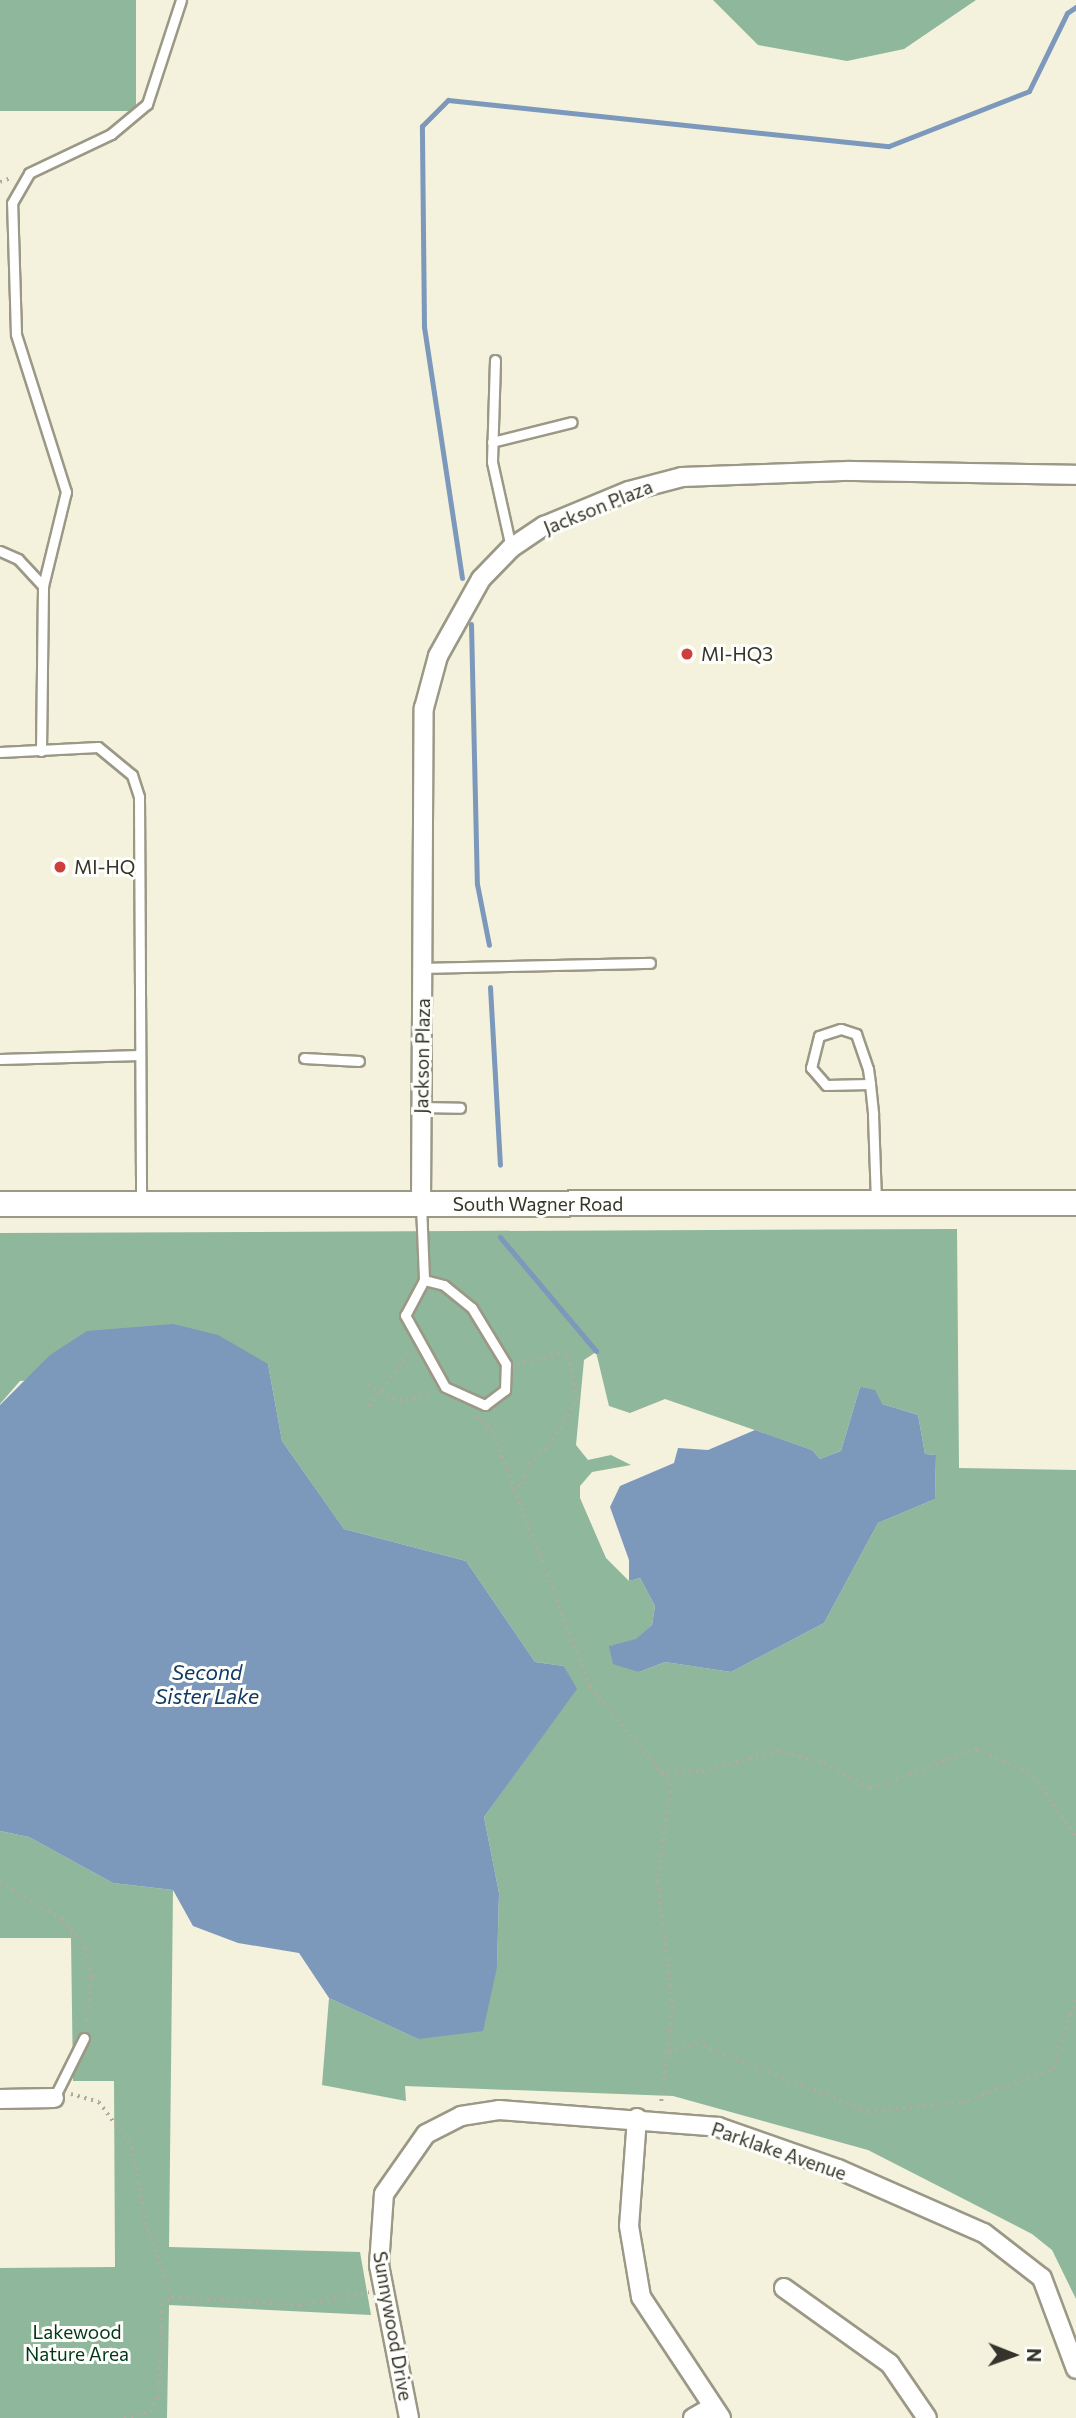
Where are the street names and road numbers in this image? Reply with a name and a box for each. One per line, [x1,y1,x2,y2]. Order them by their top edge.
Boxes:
street label: Jackson Plaza [540,475,656,539]
street label: Jackson Plaza [410,998,434,1114]
street label: South Wagner Road [453,1193,623,1215]
street label: Parklake Avenue [708,2117,850,2185]
street label: Sunnywood Drive [369,2250,417,2402]

